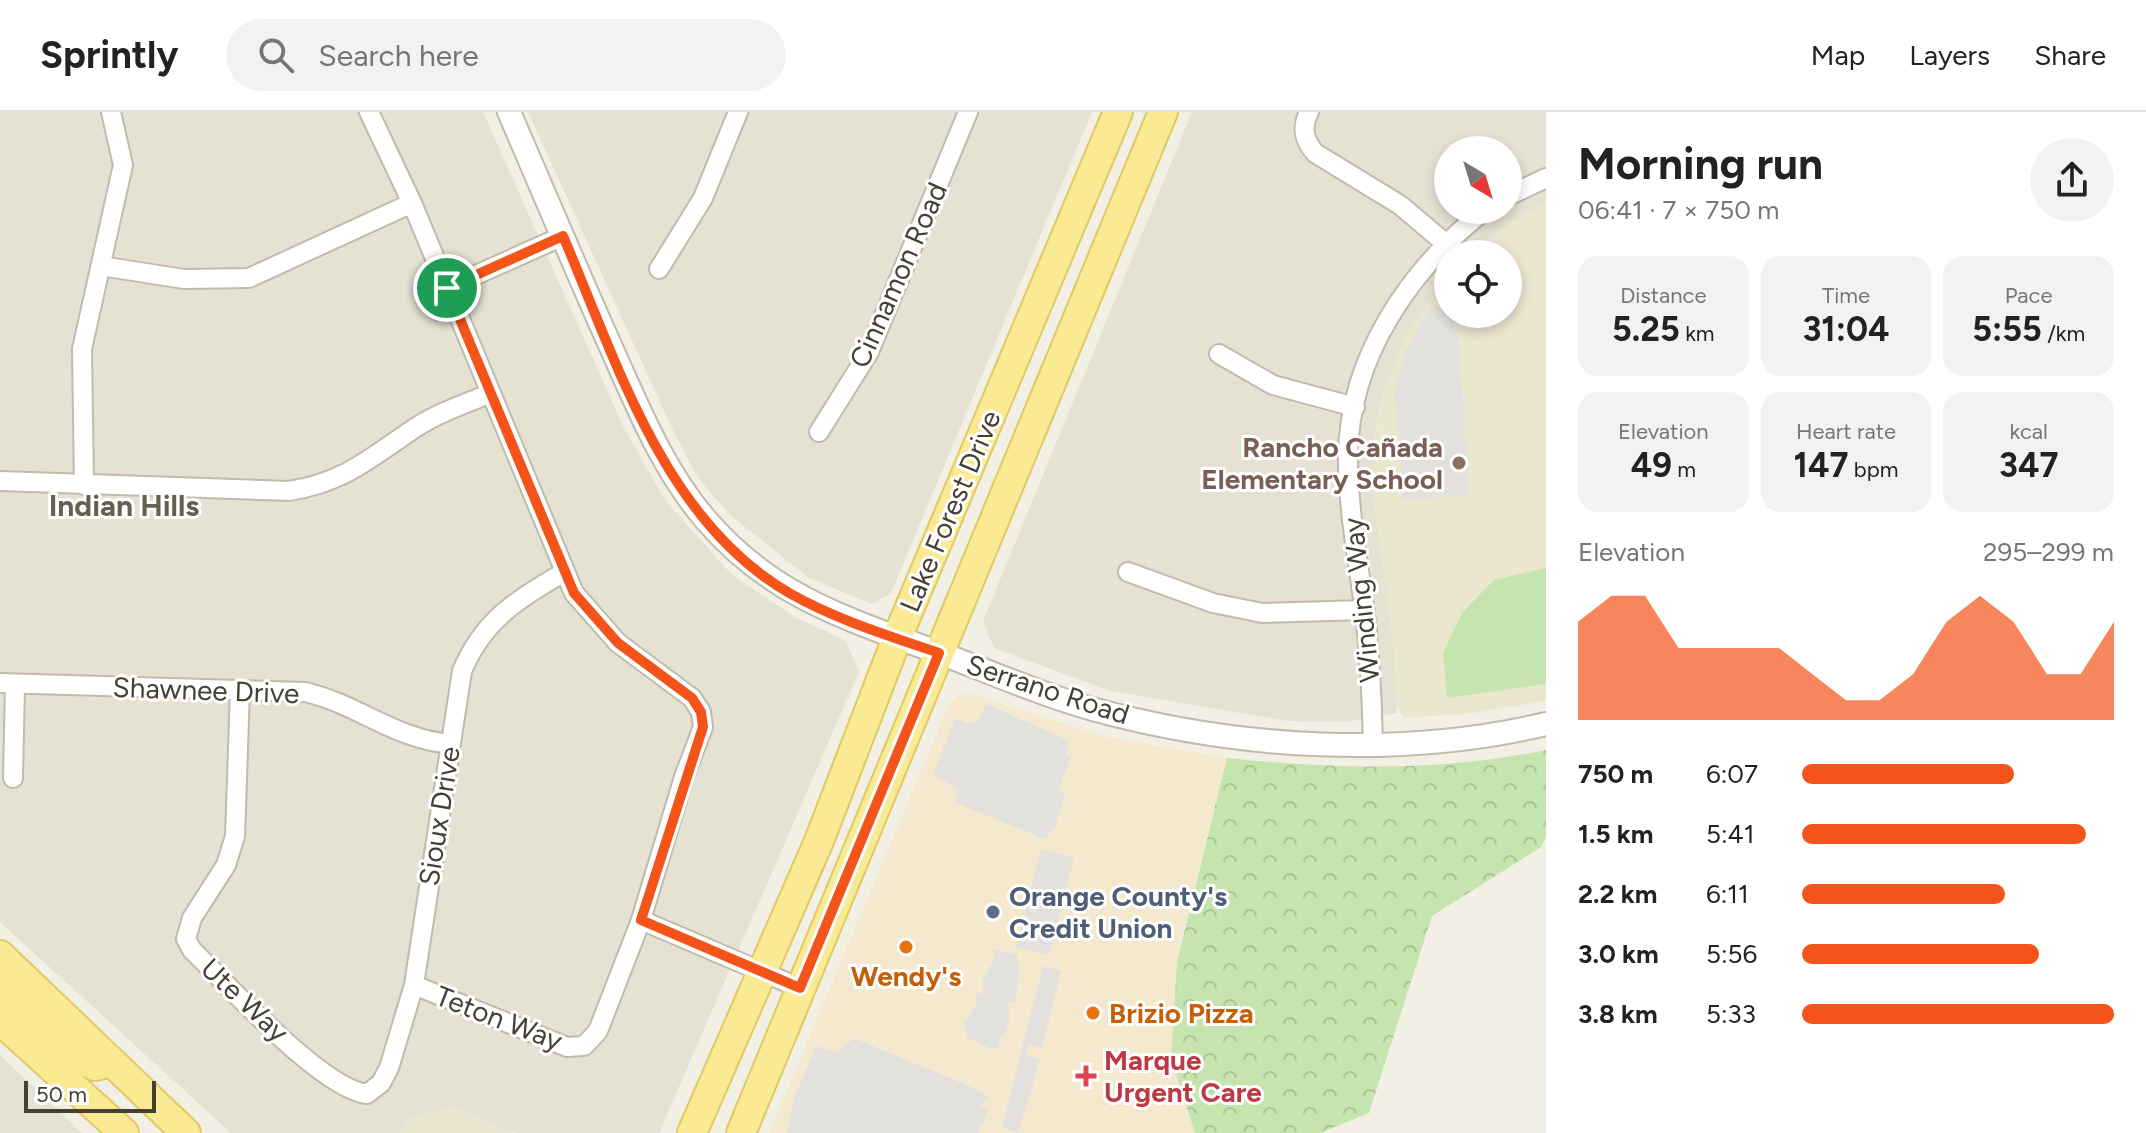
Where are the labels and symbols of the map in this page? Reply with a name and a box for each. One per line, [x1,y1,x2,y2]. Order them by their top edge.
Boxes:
north arrow [1434,136,1522,224]
street label: Cinnamon Road [842,177,954,373]
pin [413,254,481,322]
street label: Lake Forest Drive [892,405,1008,617]
place label: Rancho Cañada Elementary School [1201,430,1443,496]
marker: Rancho Cañada Elementary School [1450,454,1468,472]
district label: Indian Hills [49,487,199,524]
street label: Winding Way [1335,516,1387,684]
street label: Serrano Road [962,647,1134,731]
street label: Shawnee Drive [112,670,300,710]
street label: Sioux Drive [411,744,467,888]
place label: Orange County's Credit Union [1009,879,1227,945]
marker: Orange County's Credit Union [984,903,1002,921]
marker: Wendy's [897,938,915,956]
street label: Ute Way [194,951,296,1049]
place label: Wendy's [851,959,961,993]
street label: Teton Way [431,978,567,1058]
place label: Brizio Pizza [1109,996,1254,1030]
marker: Brizio Pizza [1084,1004,1102,1022]
place label: Marque Urgent Care [1104,1043,1262,1109]
marker: Marque Urgent Care [1075,1065,1097,1087]
scale bar [24,1077,156,1113]

